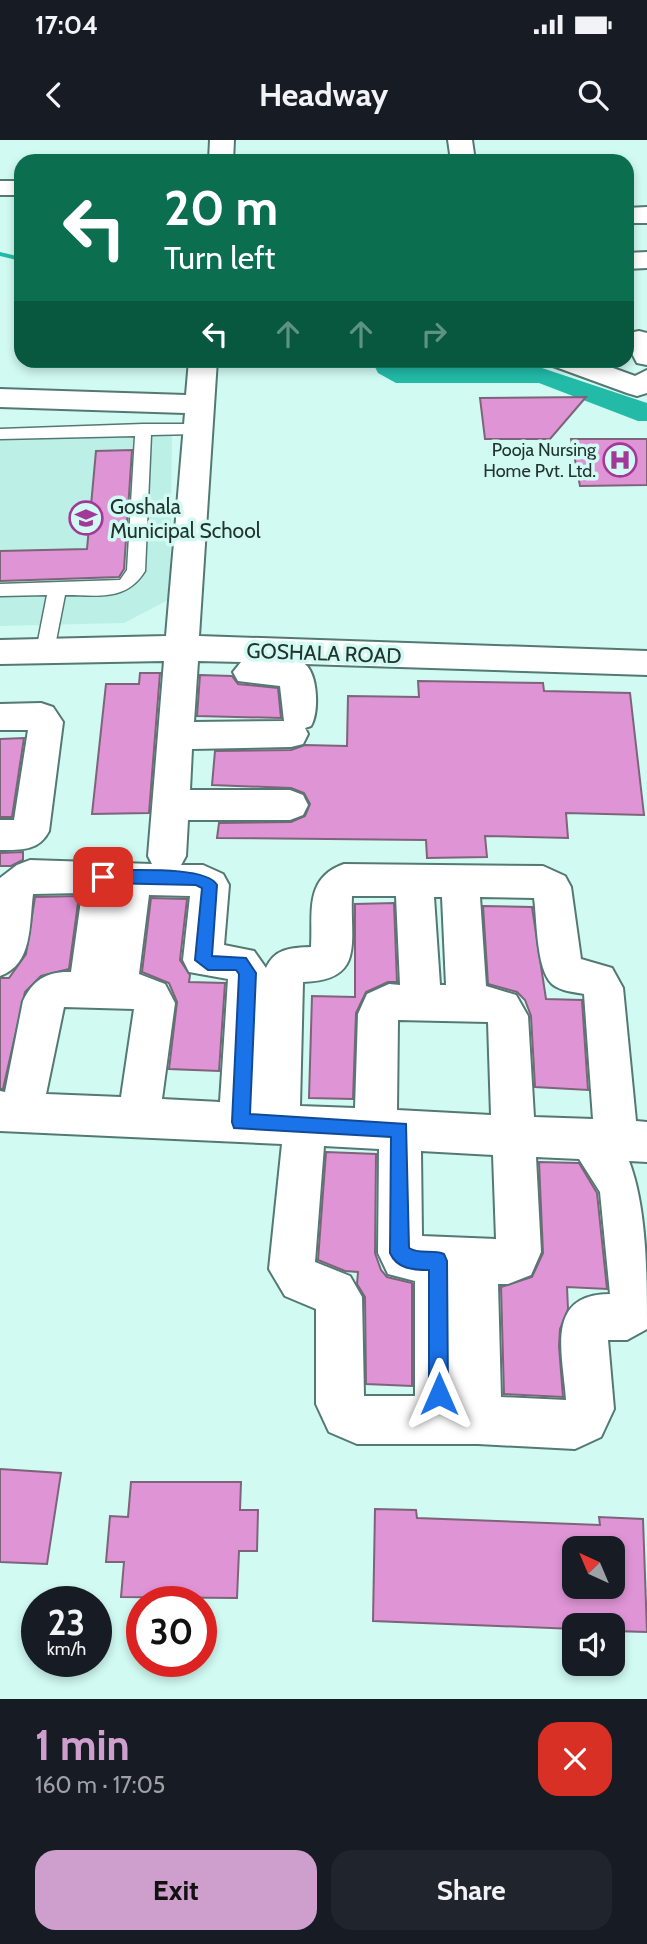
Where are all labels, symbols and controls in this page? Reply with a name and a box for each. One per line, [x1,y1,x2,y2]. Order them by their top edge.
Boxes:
text: 17:04 [35,9,98,41]
text: Headway [259,75,388,114]
icon: back [35,76,73,114]
icon: search [574,76,612,114]
text: 20 m [164,178,278,237]
icon: left [49,182,140,273]
text: Turn left [164,238,275,277]
icon: left [196,315,234,353]
icon: ahead [269,315,307,353]
icon: ahead [342,315,380,353]
icon: right [415,315,453,353]
place label: Pooja Nursing Home Pvt. Ltd. [483,439,597,482]
hospital icon: Pooja Nursing Home Pvt. Ltd. [601,441,639,479]
place label: Goshala Municipal School [110,494,261,543]
school or university icon: Goshala Municipal School [67,499,105,537]
street label: GOSHALA ROAD [246,638,402,668]
pin [73,847,133,907]
icon: arrive [84,858,122,896]
position arrow [402,1357,476,1431]
north arrow [562,1536,625,1600]
map controls [562,1536,625,1676]
speed limit sign: 30 [126,1586,217,1677]
text: 23 [48,1601,85,1644]
button: sound [562,1613,625,1676]
text: km/h [47,1638,86,1660]
text: 1 min [35,1719,130,1771]
button: close [538,1722,612,1796]
text: 160 m · 17:05 [35,1771,165,1799]
button: Exit [35,1850,317,1930]
button: Share [331,1850,612,1930]

